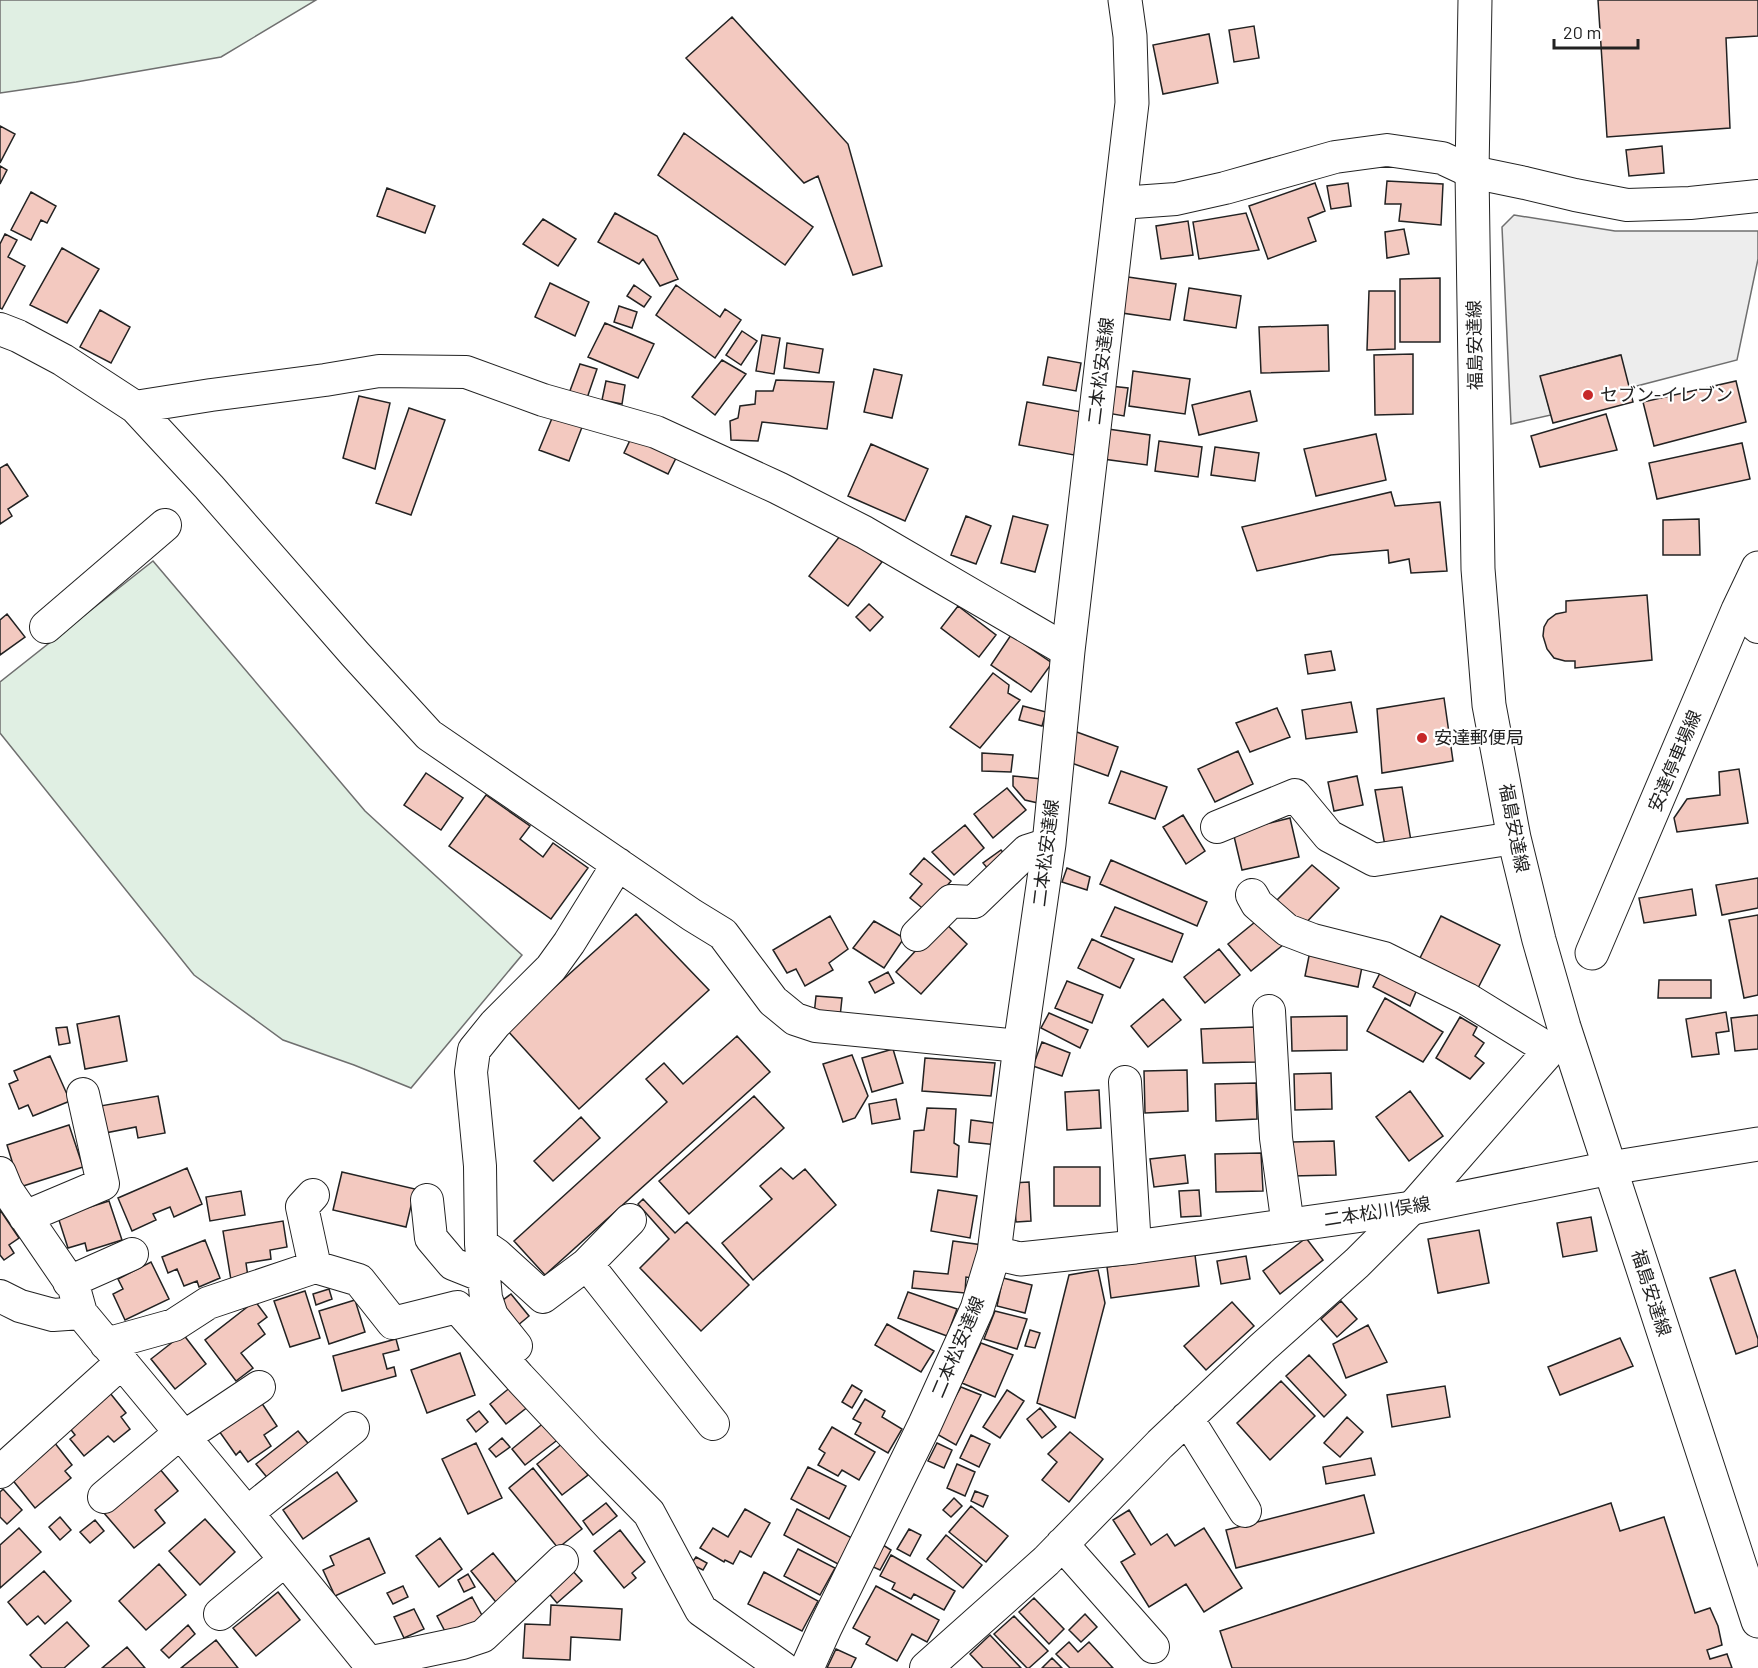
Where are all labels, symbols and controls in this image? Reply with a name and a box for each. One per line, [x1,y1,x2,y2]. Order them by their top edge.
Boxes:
scale bar [1554,12,1638,50]
text: 20 m [1563,21,1601,43]
street label: 福島安達線 [1462,300,1486,390]
street label: 二本松安達線 [1083,316,1118,426]
place label: セブン-イレブン [1600,383,1733,405]
marker: セブン-イレブン [1581,388,1595,402]
street label: 安達停車場線 [1643,707,1705,815]
place label: 安達郵便局 [1434,726,1524,748]
marker: 安達郵便局 [1415,731,1429,745]
street label: 福島安達線 [1496,782,1534,874]
street label: 二本松安達線 [1028,798,1063,908]
street label: 二本松川俣線 [1322,1192,1432,1230]
street label: 福島安達線 [1628,1246,1676,1339]
street label: 二本松安達線 [926,1293,988,1401]

